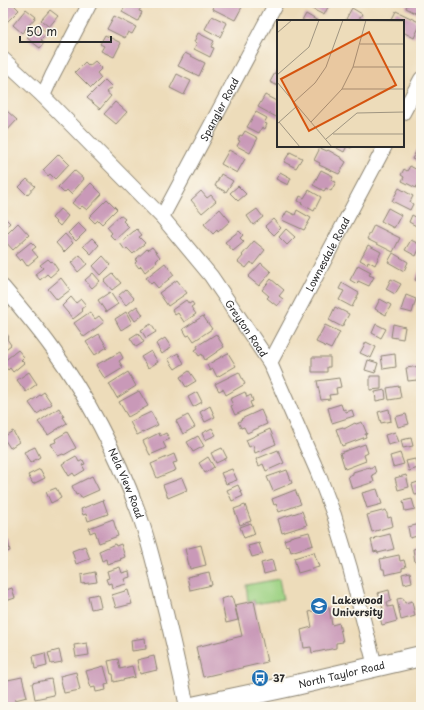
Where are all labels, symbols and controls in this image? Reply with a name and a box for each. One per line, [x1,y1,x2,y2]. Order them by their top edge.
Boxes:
scale bar [20,18,111,44]
inset map [277,20,404,147]
text: 50 m [26,22,57,40]
street label: Spangler Road [196,75,242,144]
street label: Lownesdale Road [301,214,353,294]
street label: Greyton Road [222,296,272,360]
street label: Nela View Road [105,445,148,521]
place label: Lakewood University [332,592,383,619]
school or university icon: Lakewood University [309,596,329,616]
street label: North Taylor Road [297,657,386,691]
bus stop icon: 37 [250,668,270,688]
place label: 37 [273,670,285,685]

